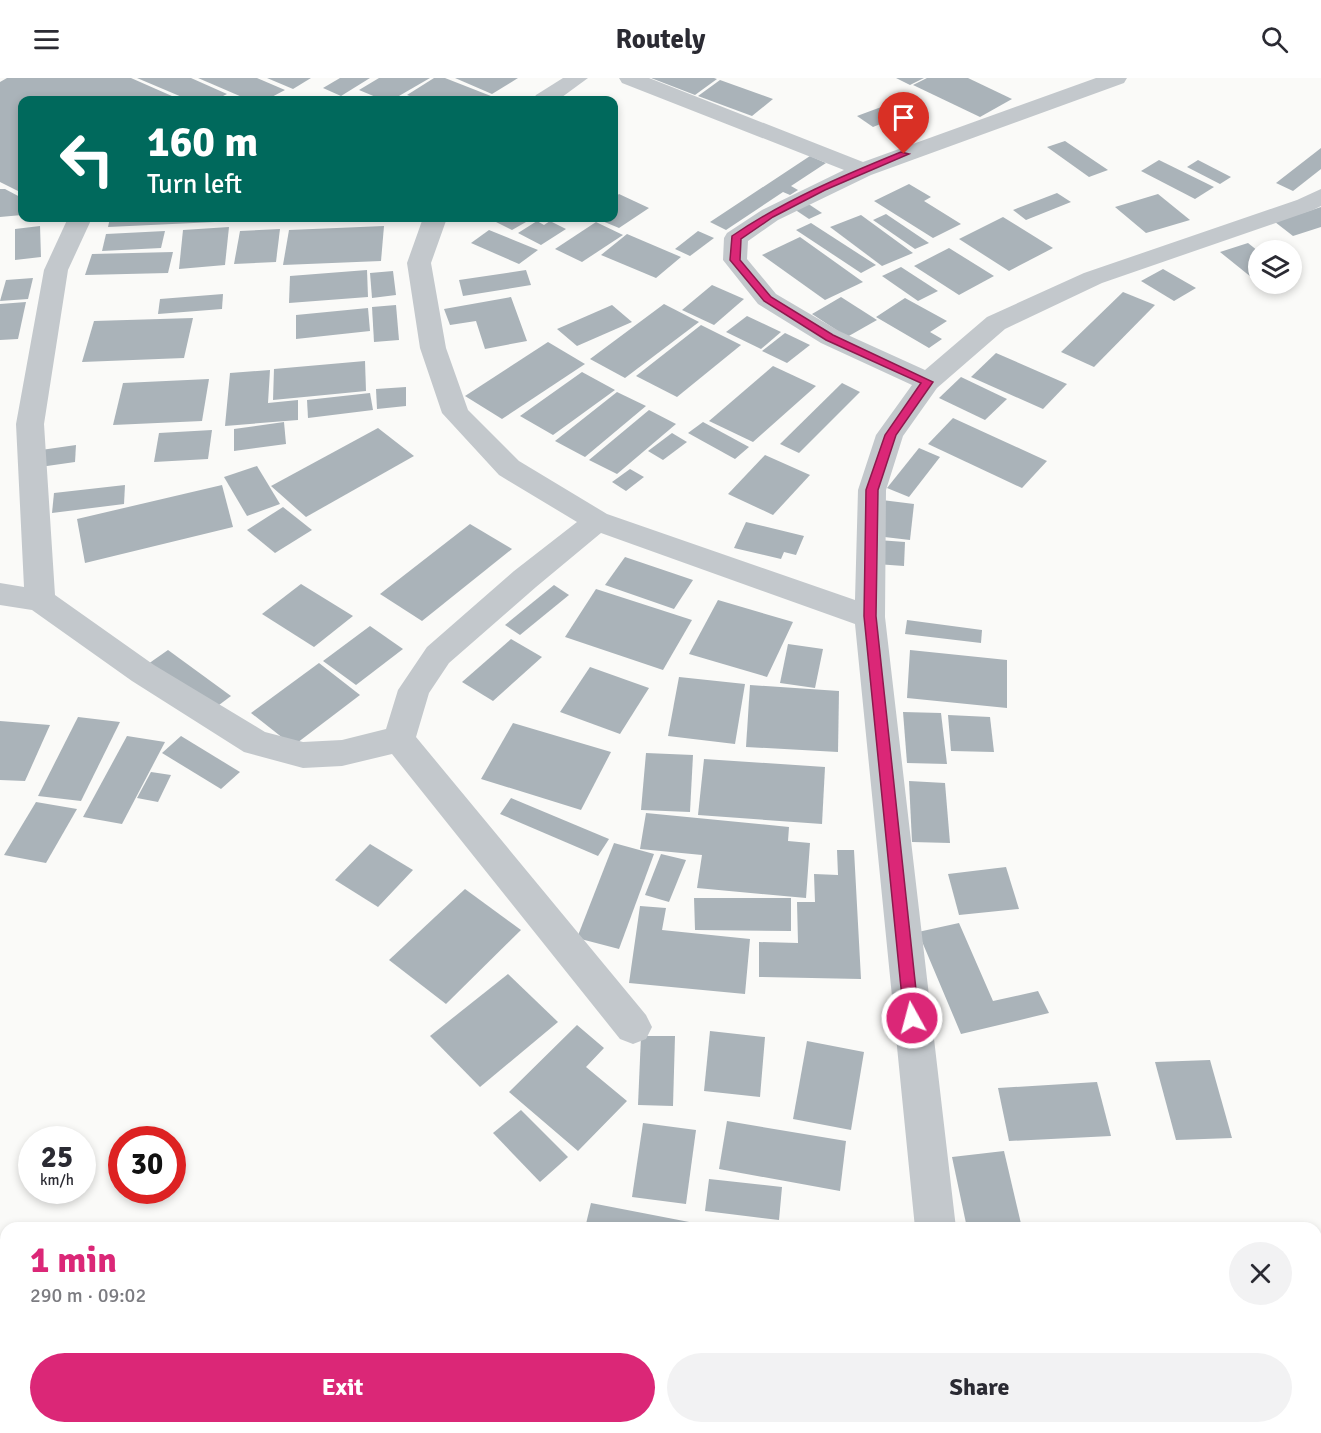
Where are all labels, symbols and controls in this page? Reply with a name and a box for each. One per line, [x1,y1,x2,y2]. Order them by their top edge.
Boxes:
icon: menu [30,23,63,56]
text: Routely [616,23,705,56]
icon: search [1258,23,1291,56]
pin [878,92,929,154]
icon: arrive [887,101,920,134]
text: 160 m [147,117,258,168]
icon: left [48,120,126,198]
text: Turn left [147,168,242,201]
map controls [1248,240,1302,294]
button: layers [1248,240,1302,294]
position arrow [880,986,944,1050]
speed limit sign: 30 [108,1126,186,1204]
text: 25 [41,1139,73,1176]
text: km/h [40,1171,74,1189]
text: 1 min [30,1238,117,1283]
button: close [1229,1242,1292,1305]
text: 290 m · 09:02 [30,1283,146,1308]
button: Exit [30,1353,655,1422]
button: Share [667,1353,1292,1422]

